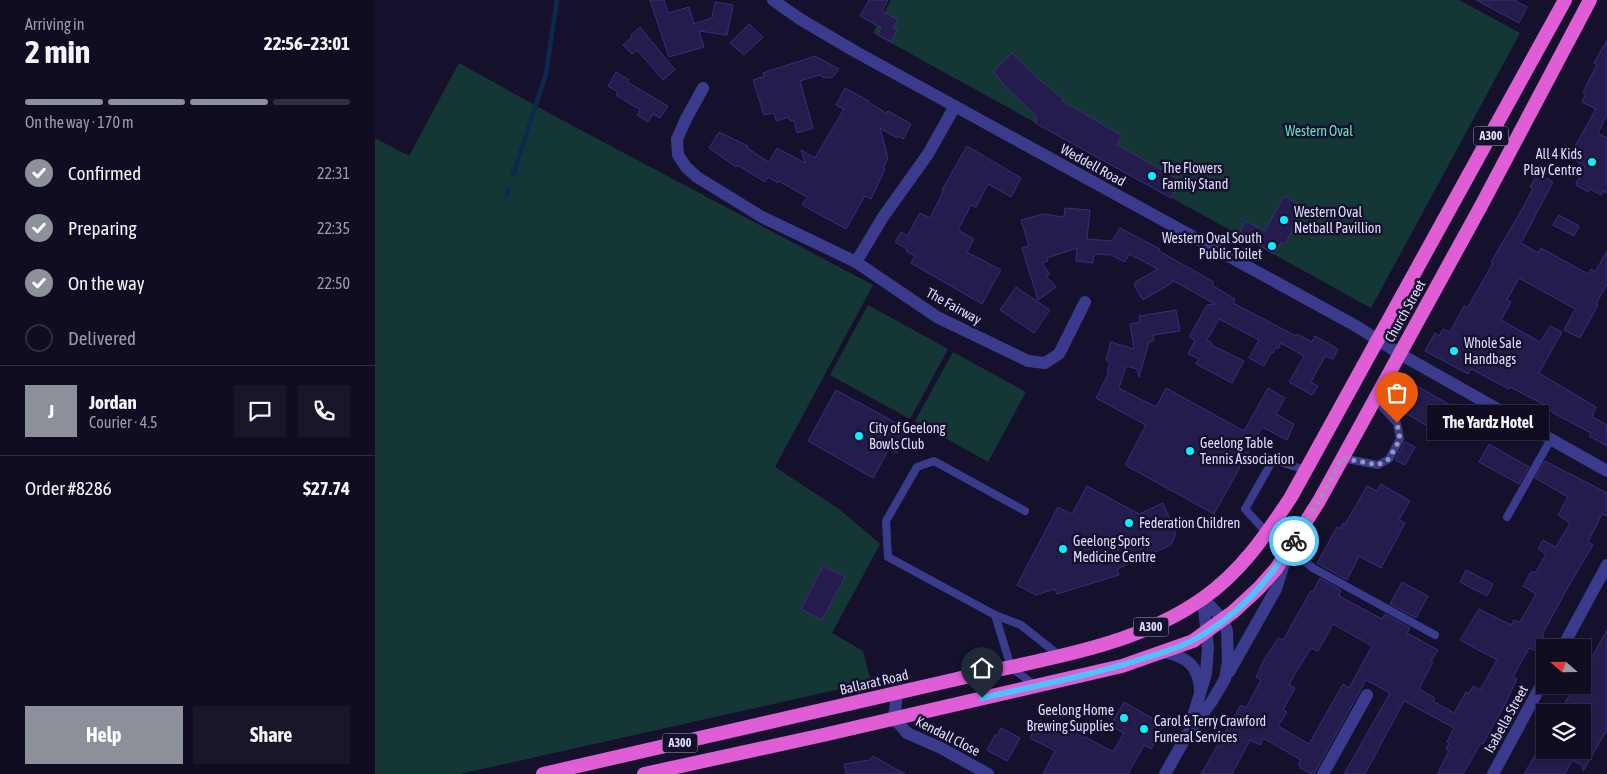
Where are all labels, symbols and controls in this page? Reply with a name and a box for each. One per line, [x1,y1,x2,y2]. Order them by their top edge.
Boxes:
text: Arriving in [25,15,85,33]
text: 22:56–23:01 [264,32,350,54]
text: 2 min [25,33,90,70]
text: On the way · 170 m [25,113,134,131]
park label: Western Oval [1285,123,1353,139]
road number: A300 [1473,126,1509,146]
street label: Weddell Road [1058,141,1128,189]
place label: All 4 Kids Play Centre [1523,146,1582,178]
marker: All 4 Kids Play Centre [1586,156,1598,168]
icon: check [25,159,53,187]
place label: The Flowers Family Stand [1162,160,1228,192]
text: Confirmed [68,162,141,184]
text: 22:31 [317,164,350,182]
marker: The Flowers Family Stand [1146,170,1158,182]
place label: Western Oval Netball Pavillion [1294,204,1381,236]
icon: check [25,214,53,242]
marker: Western Oval Netball Pavillion [1278,214,1290,226]
text: Preparing [68,217,137,239]
text: 22:35 [317,219,350,237]
place label: Western Oval South Public Toilet [1162,230,1262,262]
marker: Western Oval South Public Toilet [1266,240,1278,252]
icon: check [25,269,53,297]
text: On the way [68,272,145,294]
text: 22:50 [317,274,350,292]
street label: Church Street [1381,277,1429,345]
street label: The Fairway [924,284,985,328]
text: Delivered [68,327,136,349]
place label: Whole Sale Handbags [1464,335,1522,367]
marker: Whole Sale Handbags [1448,345,1460,357]
pin [1376,372,1418,423]
icon: bag [1383,379,1411,407]
button: chat [234,385,286,437]
button: phone [298,385,350,437]
text: Jordan [89,391,137,413]
text: J [48,400,54,422]
callout: The Yardz Hotel [1427,406,1549,440]
text: Courier · 4.5 [89,413,158,431]
text: The Yardz Hotel [1443,413,1533,431]
place label: City of Geelong Bowls Club [869,420,946,452]
marker: City of Geelong Bowls Club [853,430,865,442]
place label: Geelong Table Tennis Association [1200,435,1294,467]
marker: Geelong Table Tennis Association [1184,445,1196,457]
text: Order #8286 [25,477,112,499]
text: $27.74 [303,477,350,499]
place label: Federation Children [1139,515,1240,531]
courier [1269,516,1319,566]
marker: Federation Children [1123,517,1135,529]
icon: bike [1280,527,1308,555]
place label: Geelong Sports Medicine Centre [1073,533,1156,565]
marker: Geelong Sports Medicine Centre [1057,543,1069,555]
road number: A300 [1133,618,1169,636]
north arrow [1536,639,1591,694]
map controls [1536,639,1591,759]
pin [961,647,1003,698]
icon: home [968,654,996,682]
street label: Ballarat Road [838,666,910,698]
street label: Isabella Street [1481,683,1531,755]
place label: Geelong Home Brewing Supplies [1027,702,1114,734]
button: layers [1536,704,1591,759]
button: Help [25,706,183,764]
button: Share [193,706,350,764]
marker: Geelong Home Brewing Supplies [1118,712,1130,724]
street label: Kendall Close [913,713,983,759]
place label: Carol & Terry Crawford Funeral Services [1154,713,1266,745]
marker: Carol & Terry Crawford Funeral Services [1138,723,1150,735]
road number: A300 [663,734,697,752]

